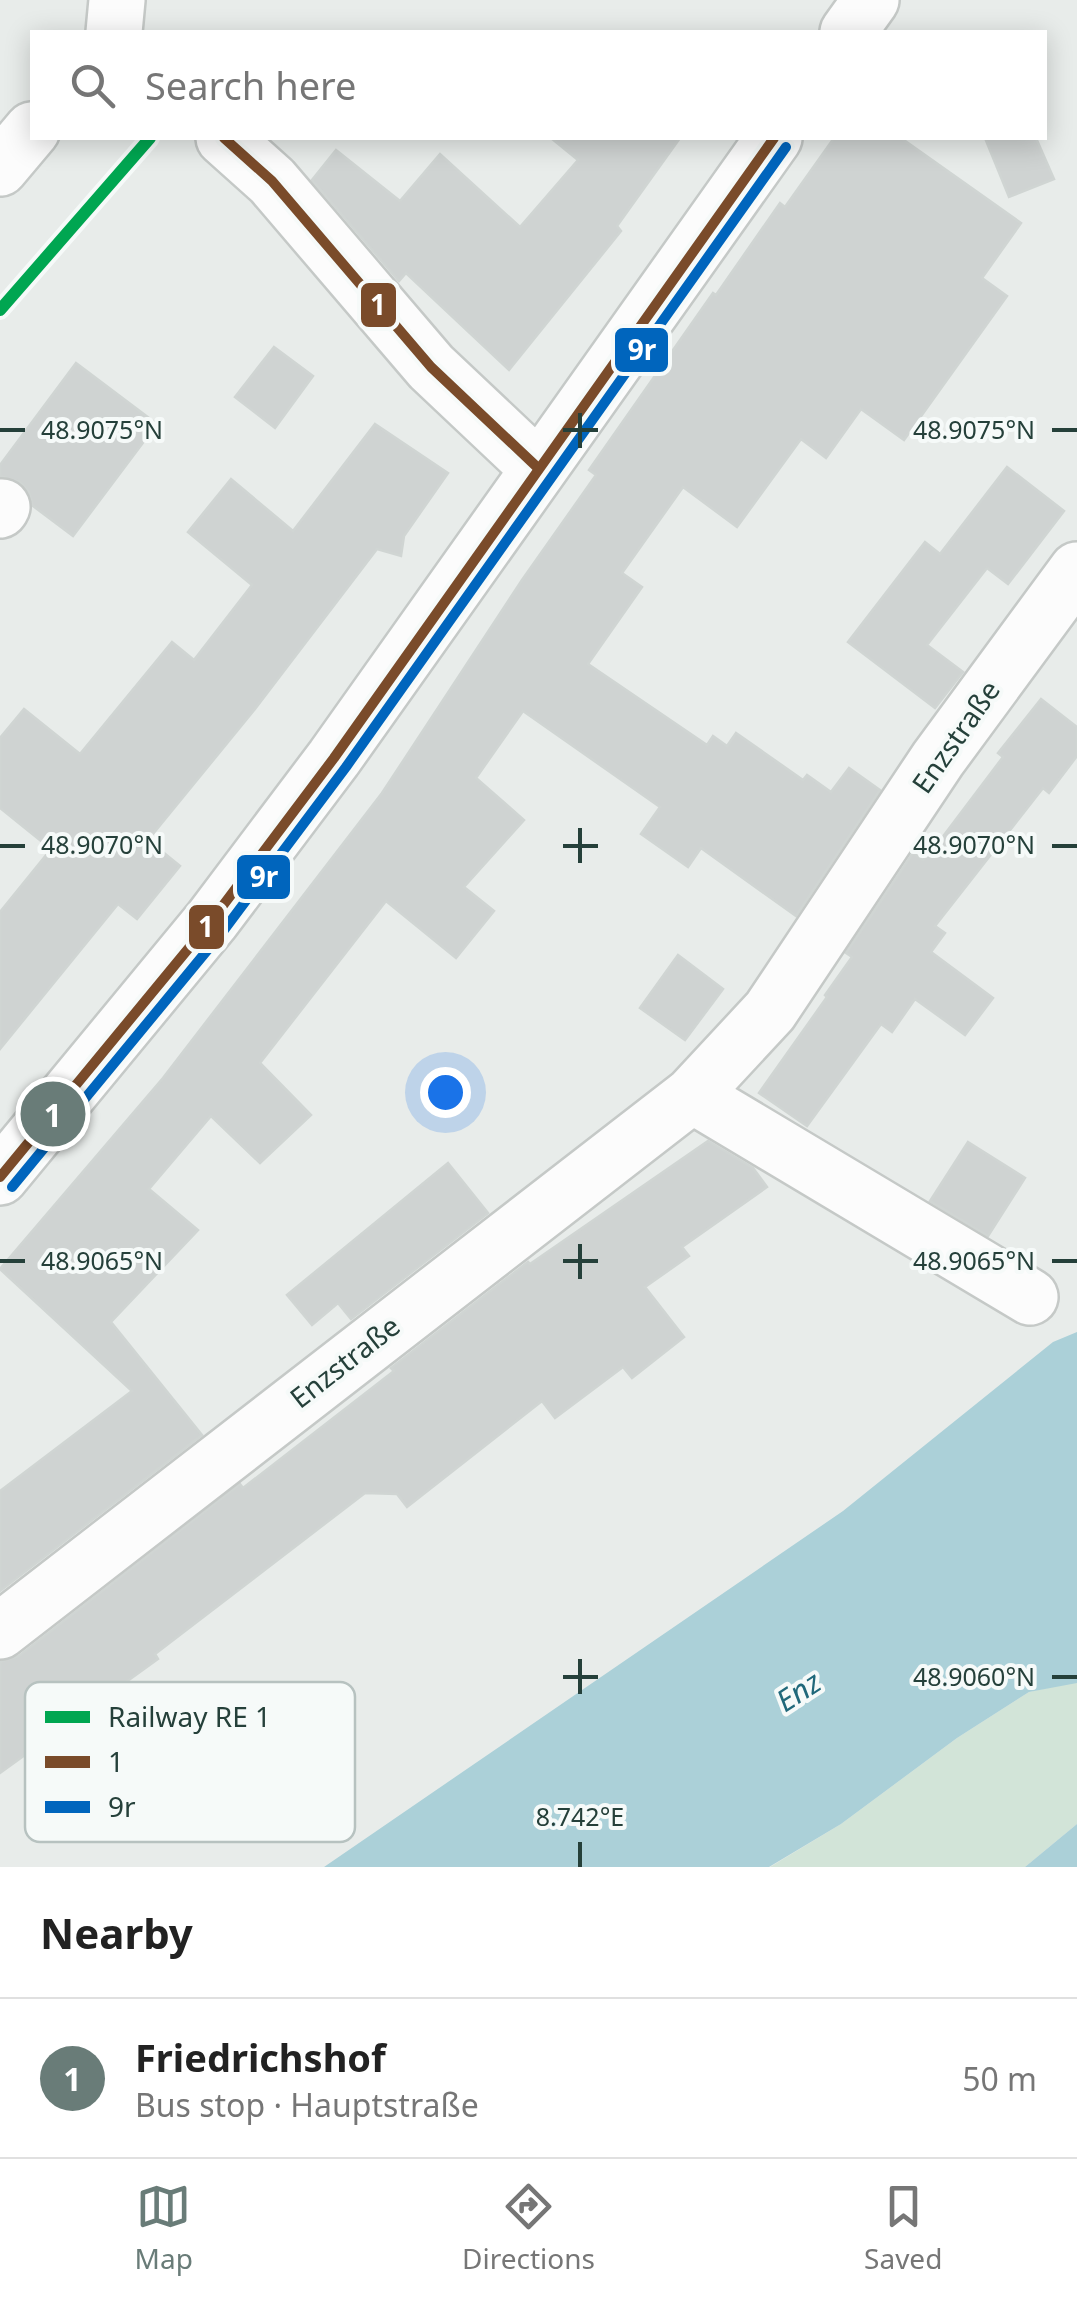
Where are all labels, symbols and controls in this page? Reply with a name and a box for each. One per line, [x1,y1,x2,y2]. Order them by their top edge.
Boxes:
search box [30,30,1047,140]
icon: search [65,58,120,113]
text: Search here [145,59,356,111]
line badge: 1 [359,281,398,329]
text: 1 [370,285,386,323]
line badge: 9r [613,326,670,374]
text: 9r [628,330,657,368]
text: 48.9075°N [41,412,163,446]
text: 48.9075°N [913,412,1035,446]
street label: Enzstraße [902,672,1008,800]
text: 48.9070°N [41,827,163,861]
text: 48.9070°N [913,827,1035,861]
line badge: 9r [235,853,292,901]
text: 9r [250,857,279,895]
line badge: 1 [187,903,226,951]
text: 1 [198,907,214,945]
your location [420,1067,471,1118]
pin: 1 [20,1076,86,1152]
text: 48.9065°N [41,1243,163,1277]
text: 48.9065°N [913,1243,1035,1277]
street label: Enzstraße [282,1306,407,1416]
text: 48.9060°N [913,1659,1035,1693]
water label: Enz [768,1661,829,1720]
legend [25,1682,355,1842]
text: Railway RE 1 [108,1697,271,1735]
text: 1 [108,1742,124,1780]
text: 9r [108,1787,136,1825]
text: 8.742°E [536,1799,624,1833]
text: Nearby [40,1904,193,1961]
text: Friedrichshof [135,2031,386,2083]
text: 1 [63,2057,82,2100]
text: 50 m [962,2057,1037,2100]
text: Bus stop · Hauptstraße [135,2083,479,2126]
tab: Map [135,2179,193,2277]
tab: Directions [462,2179,595,2277]
tab: Saved [864,2179,942,2277]

